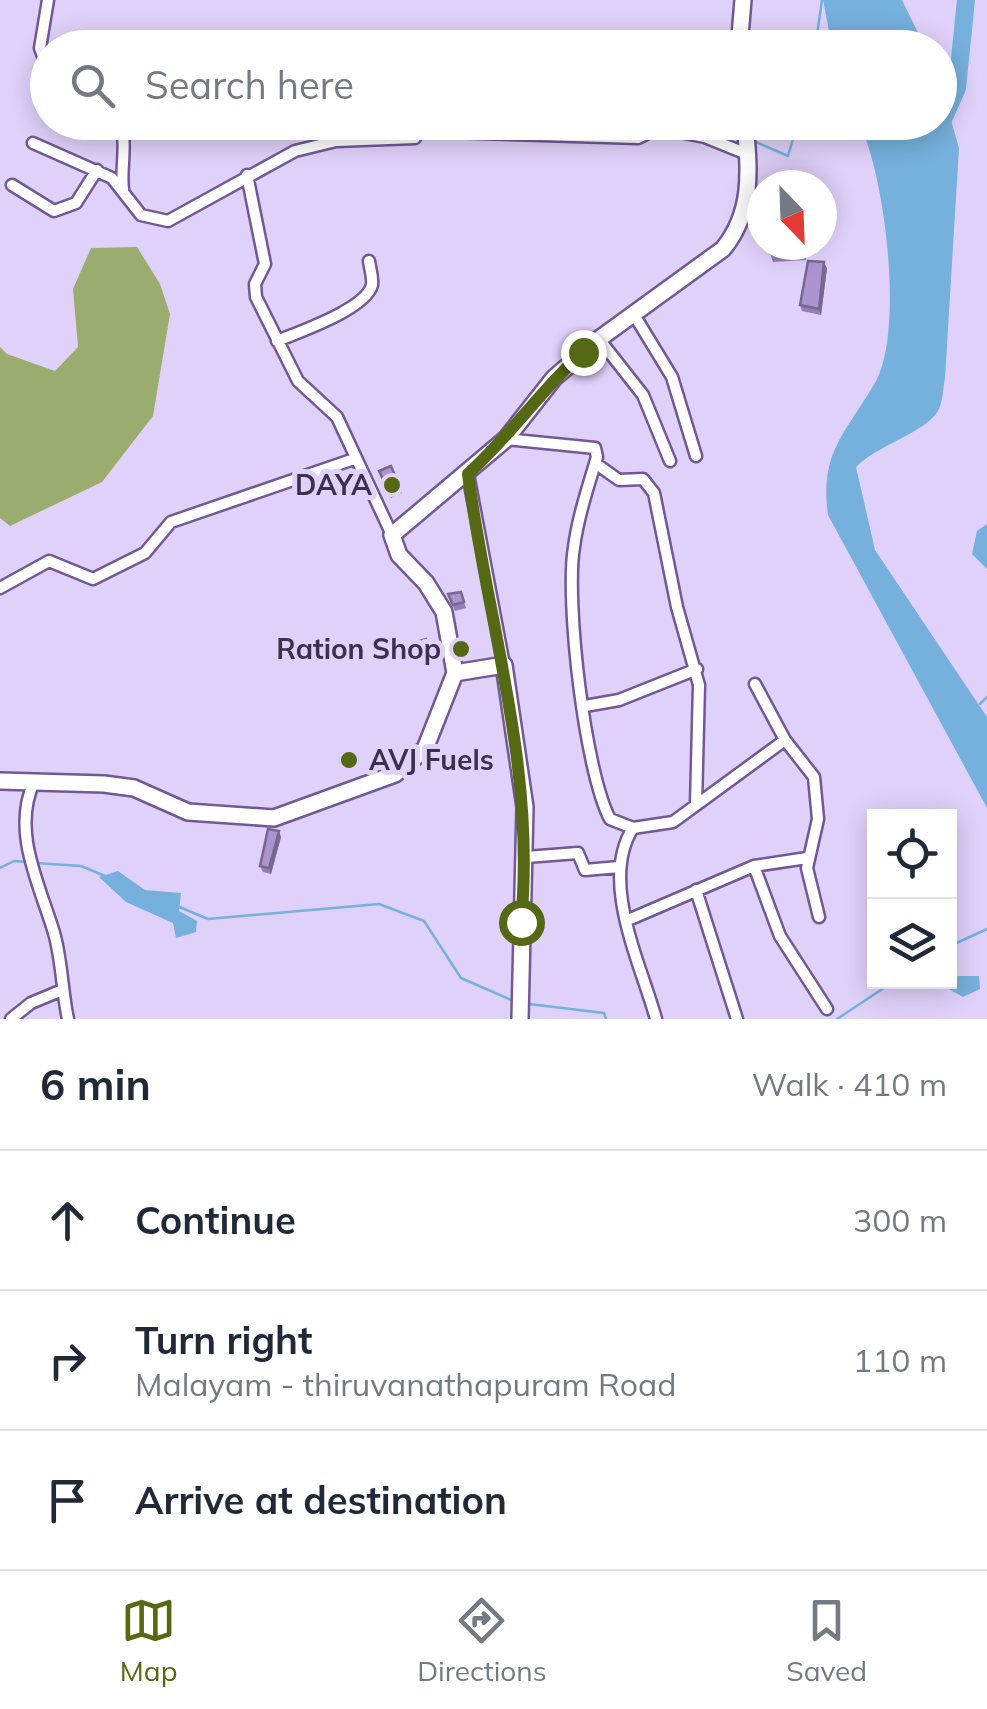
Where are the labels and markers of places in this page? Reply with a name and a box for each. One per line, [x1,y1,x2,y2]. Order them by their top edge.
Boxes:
place label: DAYA [295,467,372,502]
marker: DAYA [381,474,403,496]
place label: Ration Shop [276,631,441,666]
marker: Ration Shop [450,638,472,660]
place label: AVJ Fuels [369,742,494,777]
marker: AVJ Fuels [338,749,360,771]

